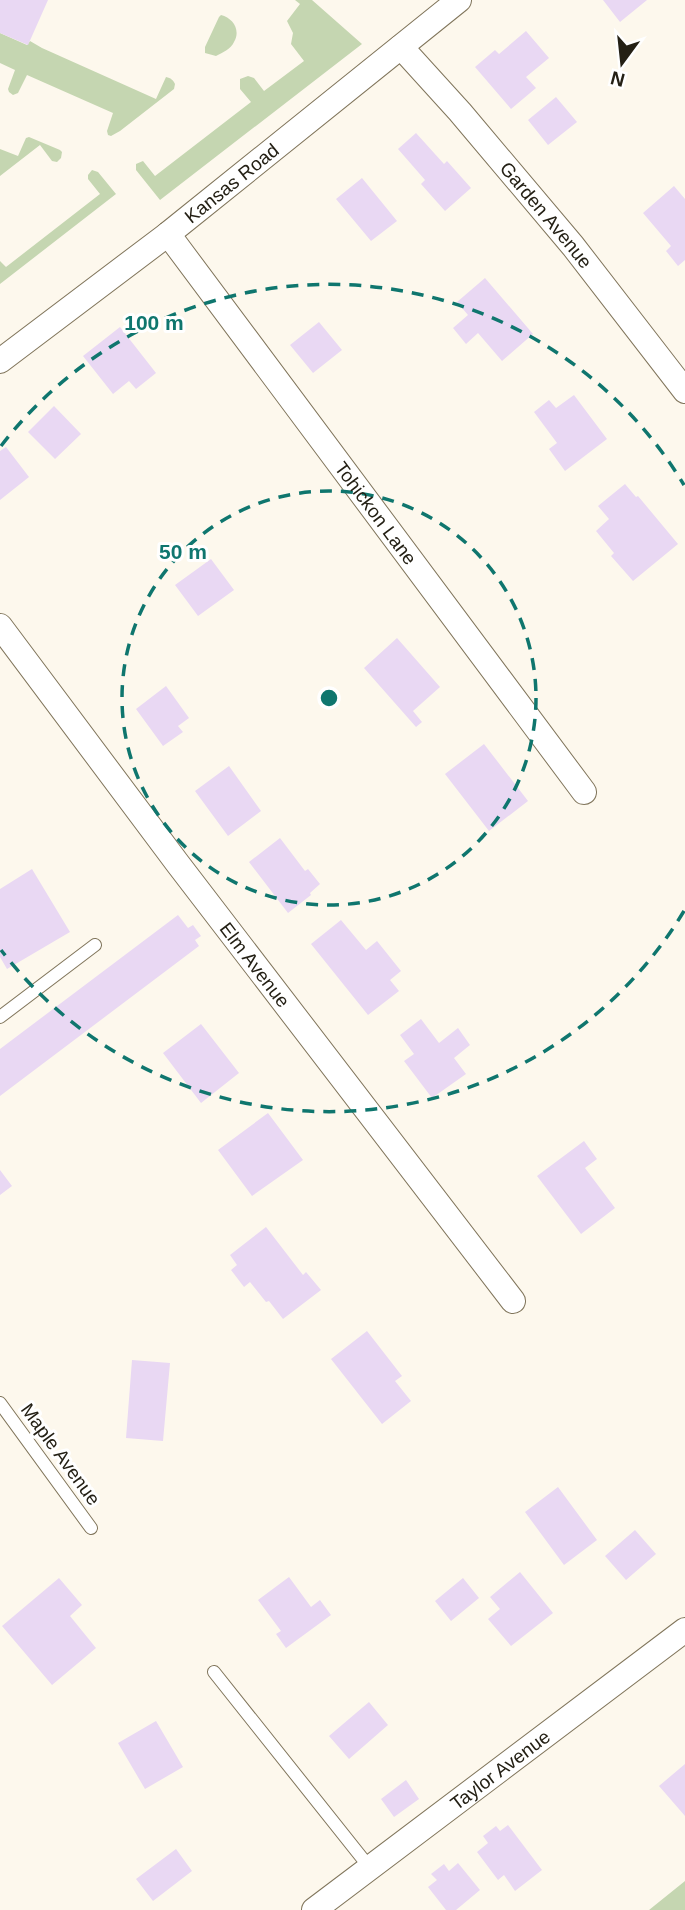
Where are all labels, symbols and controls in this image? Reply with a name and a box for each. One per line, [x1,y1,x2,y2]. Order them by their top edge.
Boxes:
north arrow [587,28,657,98]
text: N [608,67,627,91]
street label: Kansas Road [181,139,283,227]
street label: Garden Avenue [496,158,596,272]
text: 100 m [124,311,184,334]
street label: Tohickon Lane [331,458,421,569]
text: 50 m [159,540,207,563]
centre of rings [317,686,341,710]
street label: Elm Avenue [216,918,294,1011]
street label: Maple Avenue [17,1400,104,1509]
street label: Taylor Avenue [446,1726,554,1814]

